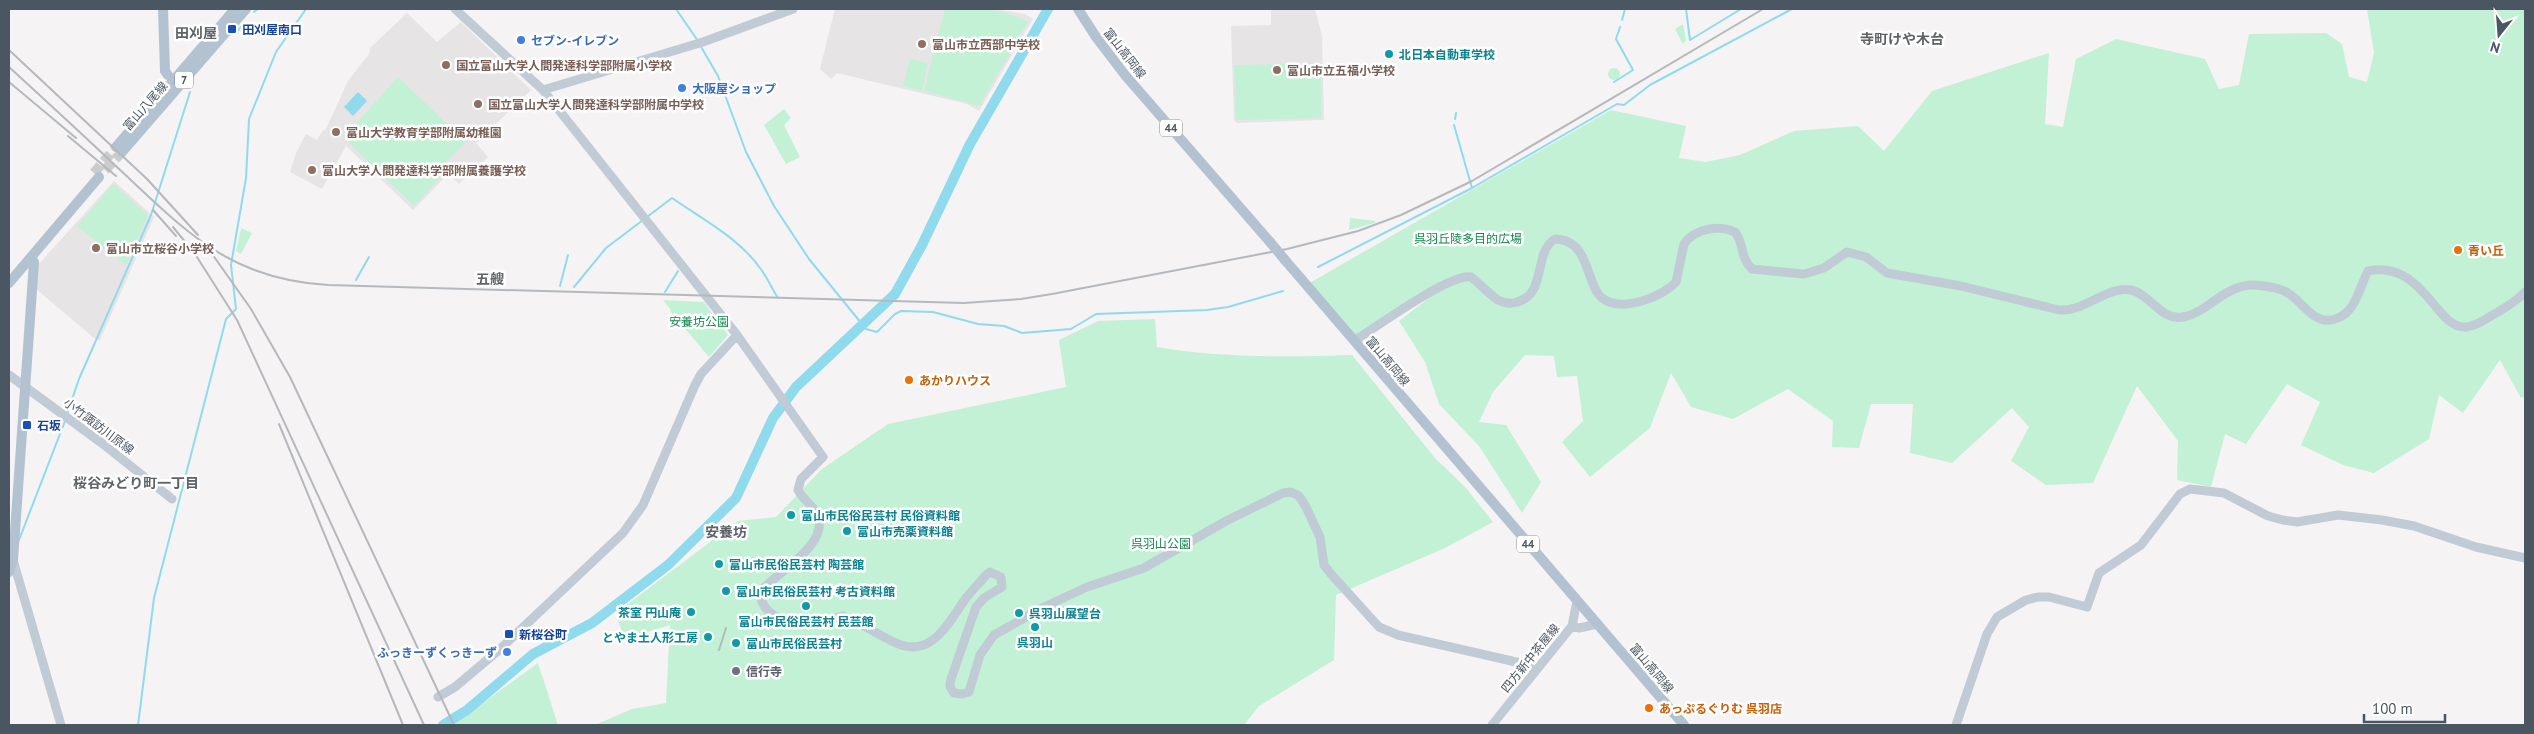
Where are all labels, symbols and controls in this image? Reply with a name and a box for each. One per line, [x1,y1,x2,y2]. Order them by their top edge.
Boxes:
north arrow [2474,10,2524,60]
place label: 田刈屋南口 [242,22,302,37]
marker: 田刈屋南口 [226,23,238,35]
district label: 田刈屋 [175,24,217,42]
street label: 富山高岡線 [1101,25,1149,81]
district label: 寺町けや木台 [1860,30,1944,48]
place label: セブン-イレブン [531,33,619,48]
marker: セブン-イレブン [515,34,527,46]
place label: 富山市立西部中学校 [932,37,1040,52]
text: N [2488,37,2502,57]
marker: 富山市立西部中学校 [916,38,928,50]
place label: 北日本自動車学校 [1399,47,1495,62]
marker: 北日本自動車学校 [1383,48,1395,60]
place label: 国立富山大学人間発達科学部附属小学校 [456,58,672,73]
marker: 国立富山大学人間発達科学部附属小学校 [440,59,452,71]
place label: 富山市立五福小学校 [1287,63,1395,78]
marker: 富山市立五福小学校 [1271,64,1283,76]
road number: 7 [175,72,193,88]
street label: 富山八尾線 [120,78,170,134]
place label: 大阪屋ショップ [692,81,776,96]
marker: 大阪屋ショップ [676,82,688,94]
place label: 国立富山大学人間発達科学部附属中学校 [488,97,704,112]
marker: 国立富山大学人間発達科学部附属中学校 [472,98,484,110]
road number: 44 [1160,120,1182,136]
place label: 富山大学教育学部附属幼稚園 [346,125,502,140]
marker: 富山大学教育学部附属幼稚園 [330,126,342,138]
place label: 富山大学人間発達科学部附属養護学校 [322,163,526,178]
marker: 富山大学人間発達科学部附属養護学校 [306,164,318,176]
park label: 呉羽丘陵多目的広場 [1414,231,1522,246]
place label: 富山市立桜谷小学校 [106,241,214,256]
marker: 富山市立桜谷小学校 [90,242,102,254]
place label: 青い丘 [2468,243,2504,258]
marker: 青い丘 [2452,244,2464,256]
district label: 五艘 [476,270,504,288]
park label: 安養坊公園 [669,314,729,329]
street label: 富山高岡線 [1363,333,1413,389]
place label: あかりハウス [919,373,991,388]
marker: あかりハウス [903,374,915,386]
street label: 小竹諏訪川原線 [61,395,137,457]
place label: 石坂 [37,418,61,433]
marker: 石坂 [21,419,33,431]
district label: 桜谷みどり町一丁目 [73,474,199,492]
place label: 富山市民俗民芸村 民俗資料館 [801,508,960,523]
marker: 富山市民俗民芸村 民俗資料館 [785,509,797,521]
district label: 安養坊 [705,523,747,541]
place label: 富山市売薬資料館 [857,524,953,539]
marker: 富山市売薬資料館 [841,525,853,537]
park label: 呉羽山公園 [1131,536,1191,551]
road number: 44 [1517,536,1539,552]
place label: 富山市民俗民芸村 陶芸館 [729,557,864,572]
marker: 富山市民俗民芸村 陶芸館 [713,558,725,570]
place label: 富山市民俗民芸村 考古資料館 [736,584,895,599]
marker: 富山市民俗民芸村 考古資料館 [720,585,732,597]
marker: 富山市民俗民芸村 民芸館 [800,600,812,612]
place label: 茶室 円山庵 [618,605,681,620]
marker: 茶室 円山庵 [685,606,697,618]
place label: 呉羽山展望台 [1029,606,1101,621]
marker: 呉羽山展望台 [1013,607,1025,619]
place label: 富山市民俗民芸村 民芸館 [738,614,874,629]
marker: 呉羽山 [1029,621,1041,633]
street label: 四方新中茶屋線 [1498,621,1562,695]
place label: 新桜谷町 [519,627,567,642]
marker: 新桜谷町 [503,628,515,640]
place label: とやま土人形工房 [602,630,698,645]
marker: とやま土人形工房 [702,631,714,643]
place label: 呉羽山 [1017,635,1053,650]
place label: 富山市民俗民芸村 [746,636,842,651]
marker: 富山市民俗民芸村 [730,637,742,649]
street label: 富山高岡線 [1627,640,1677,696]
place label: ふっきーずくっきーず [377,645,497,660]
marker: ふっきーずくっきーず [501,646,513,658]
place label: 信行寺 [746,664,782,679]
marker: 信行寺 [730,665,742,677]
scale bar [2364,692,2445,724]
text: 100 m [2372,699,2413,718]
place label: あっぷるぐりむ 呉羽店 [1659,701,1782,716]
marker: あっぷるぐりむ 呉羽店 [1643,702,1655,714]

